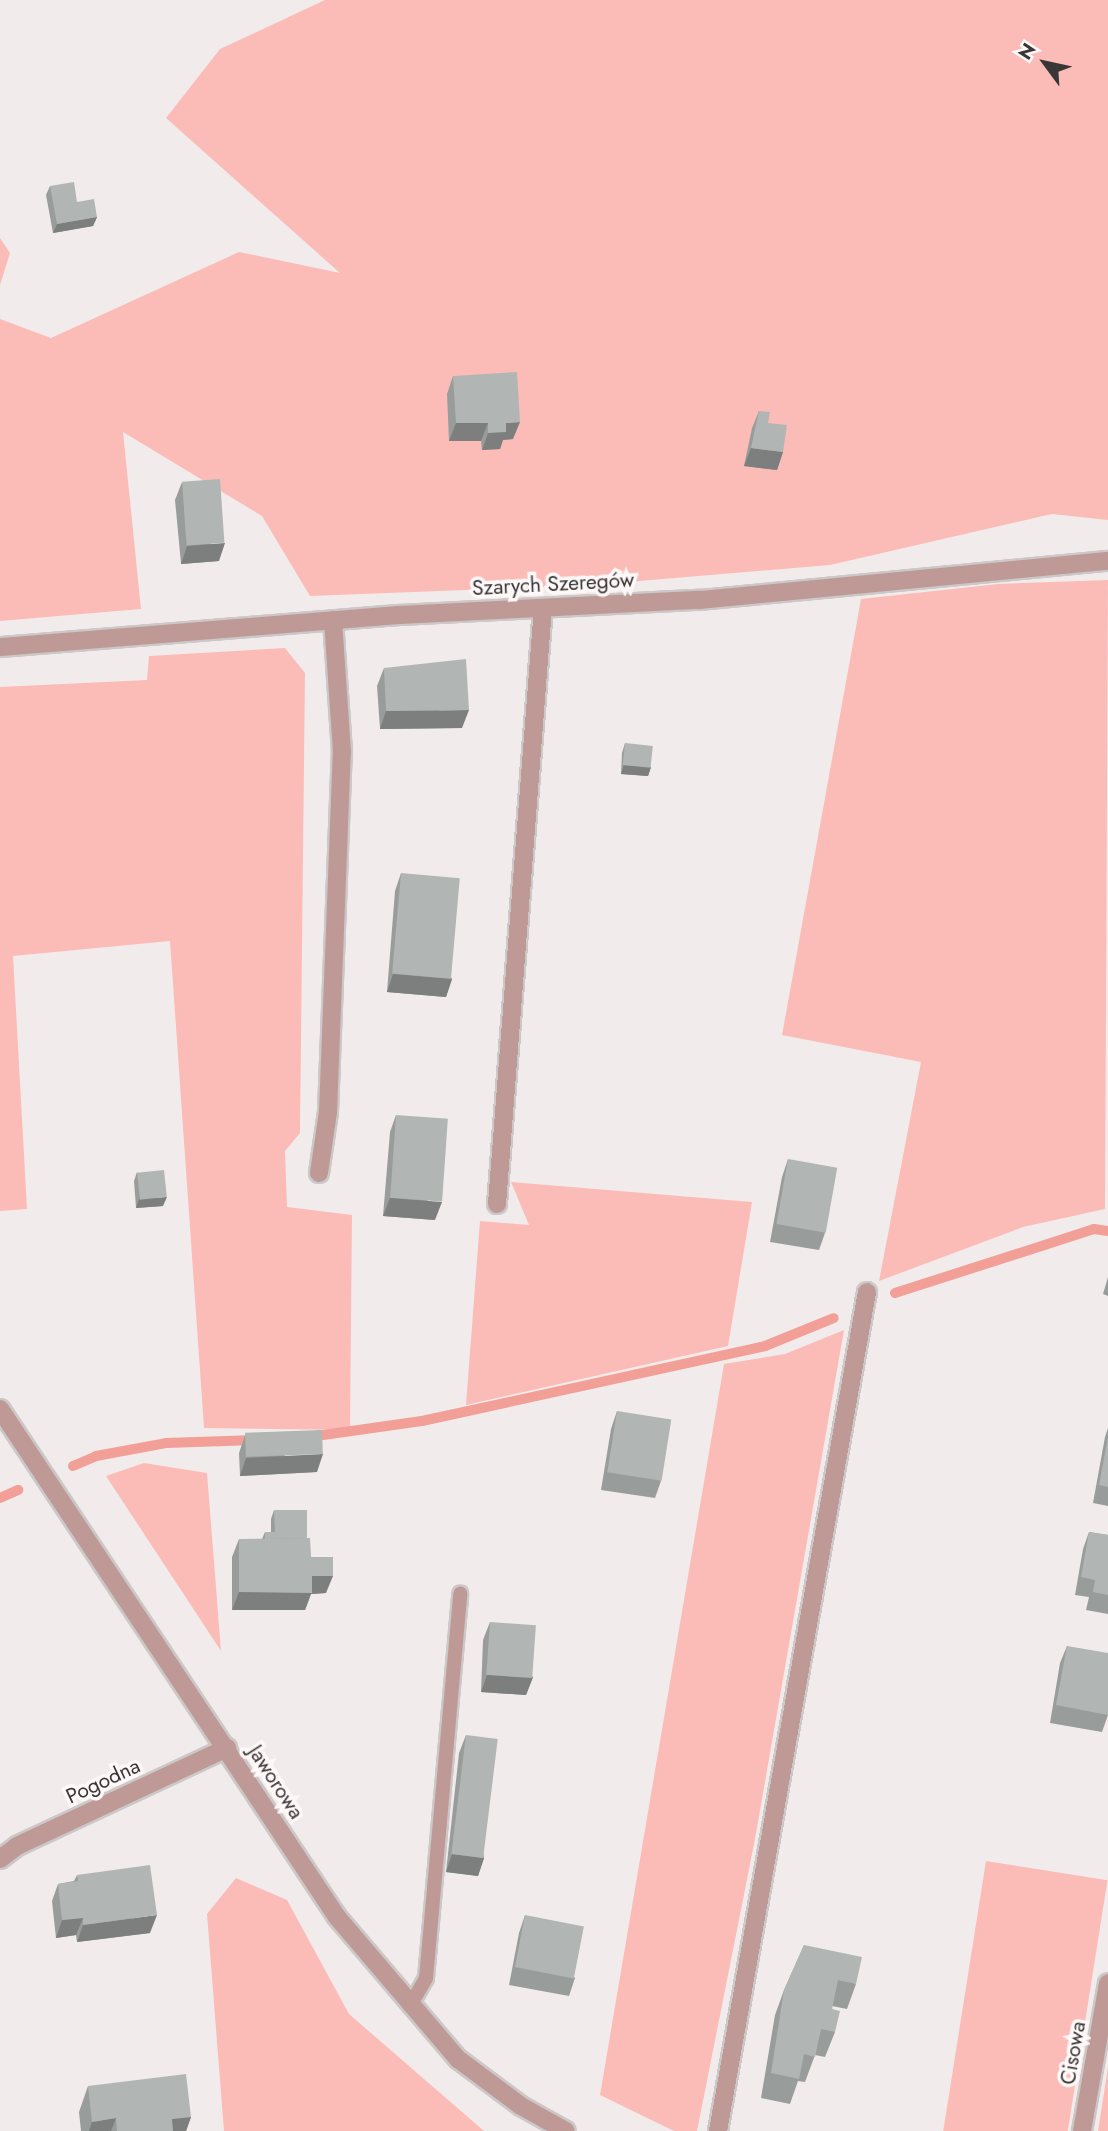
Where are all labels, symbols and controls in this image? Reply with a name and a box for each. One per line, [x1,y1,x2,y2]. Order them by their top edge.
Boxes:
north arrow [1010,28,1080,98]
text: N [1012,38,1042,65]
street label: Szarych Szeregów [471,567,635,601]
street label: Jaworowa [243,1740,309,1824]
street label: Pogodna [62,1753,144,1809]
street label: Cisowa [1055,2019,1091,2087]

